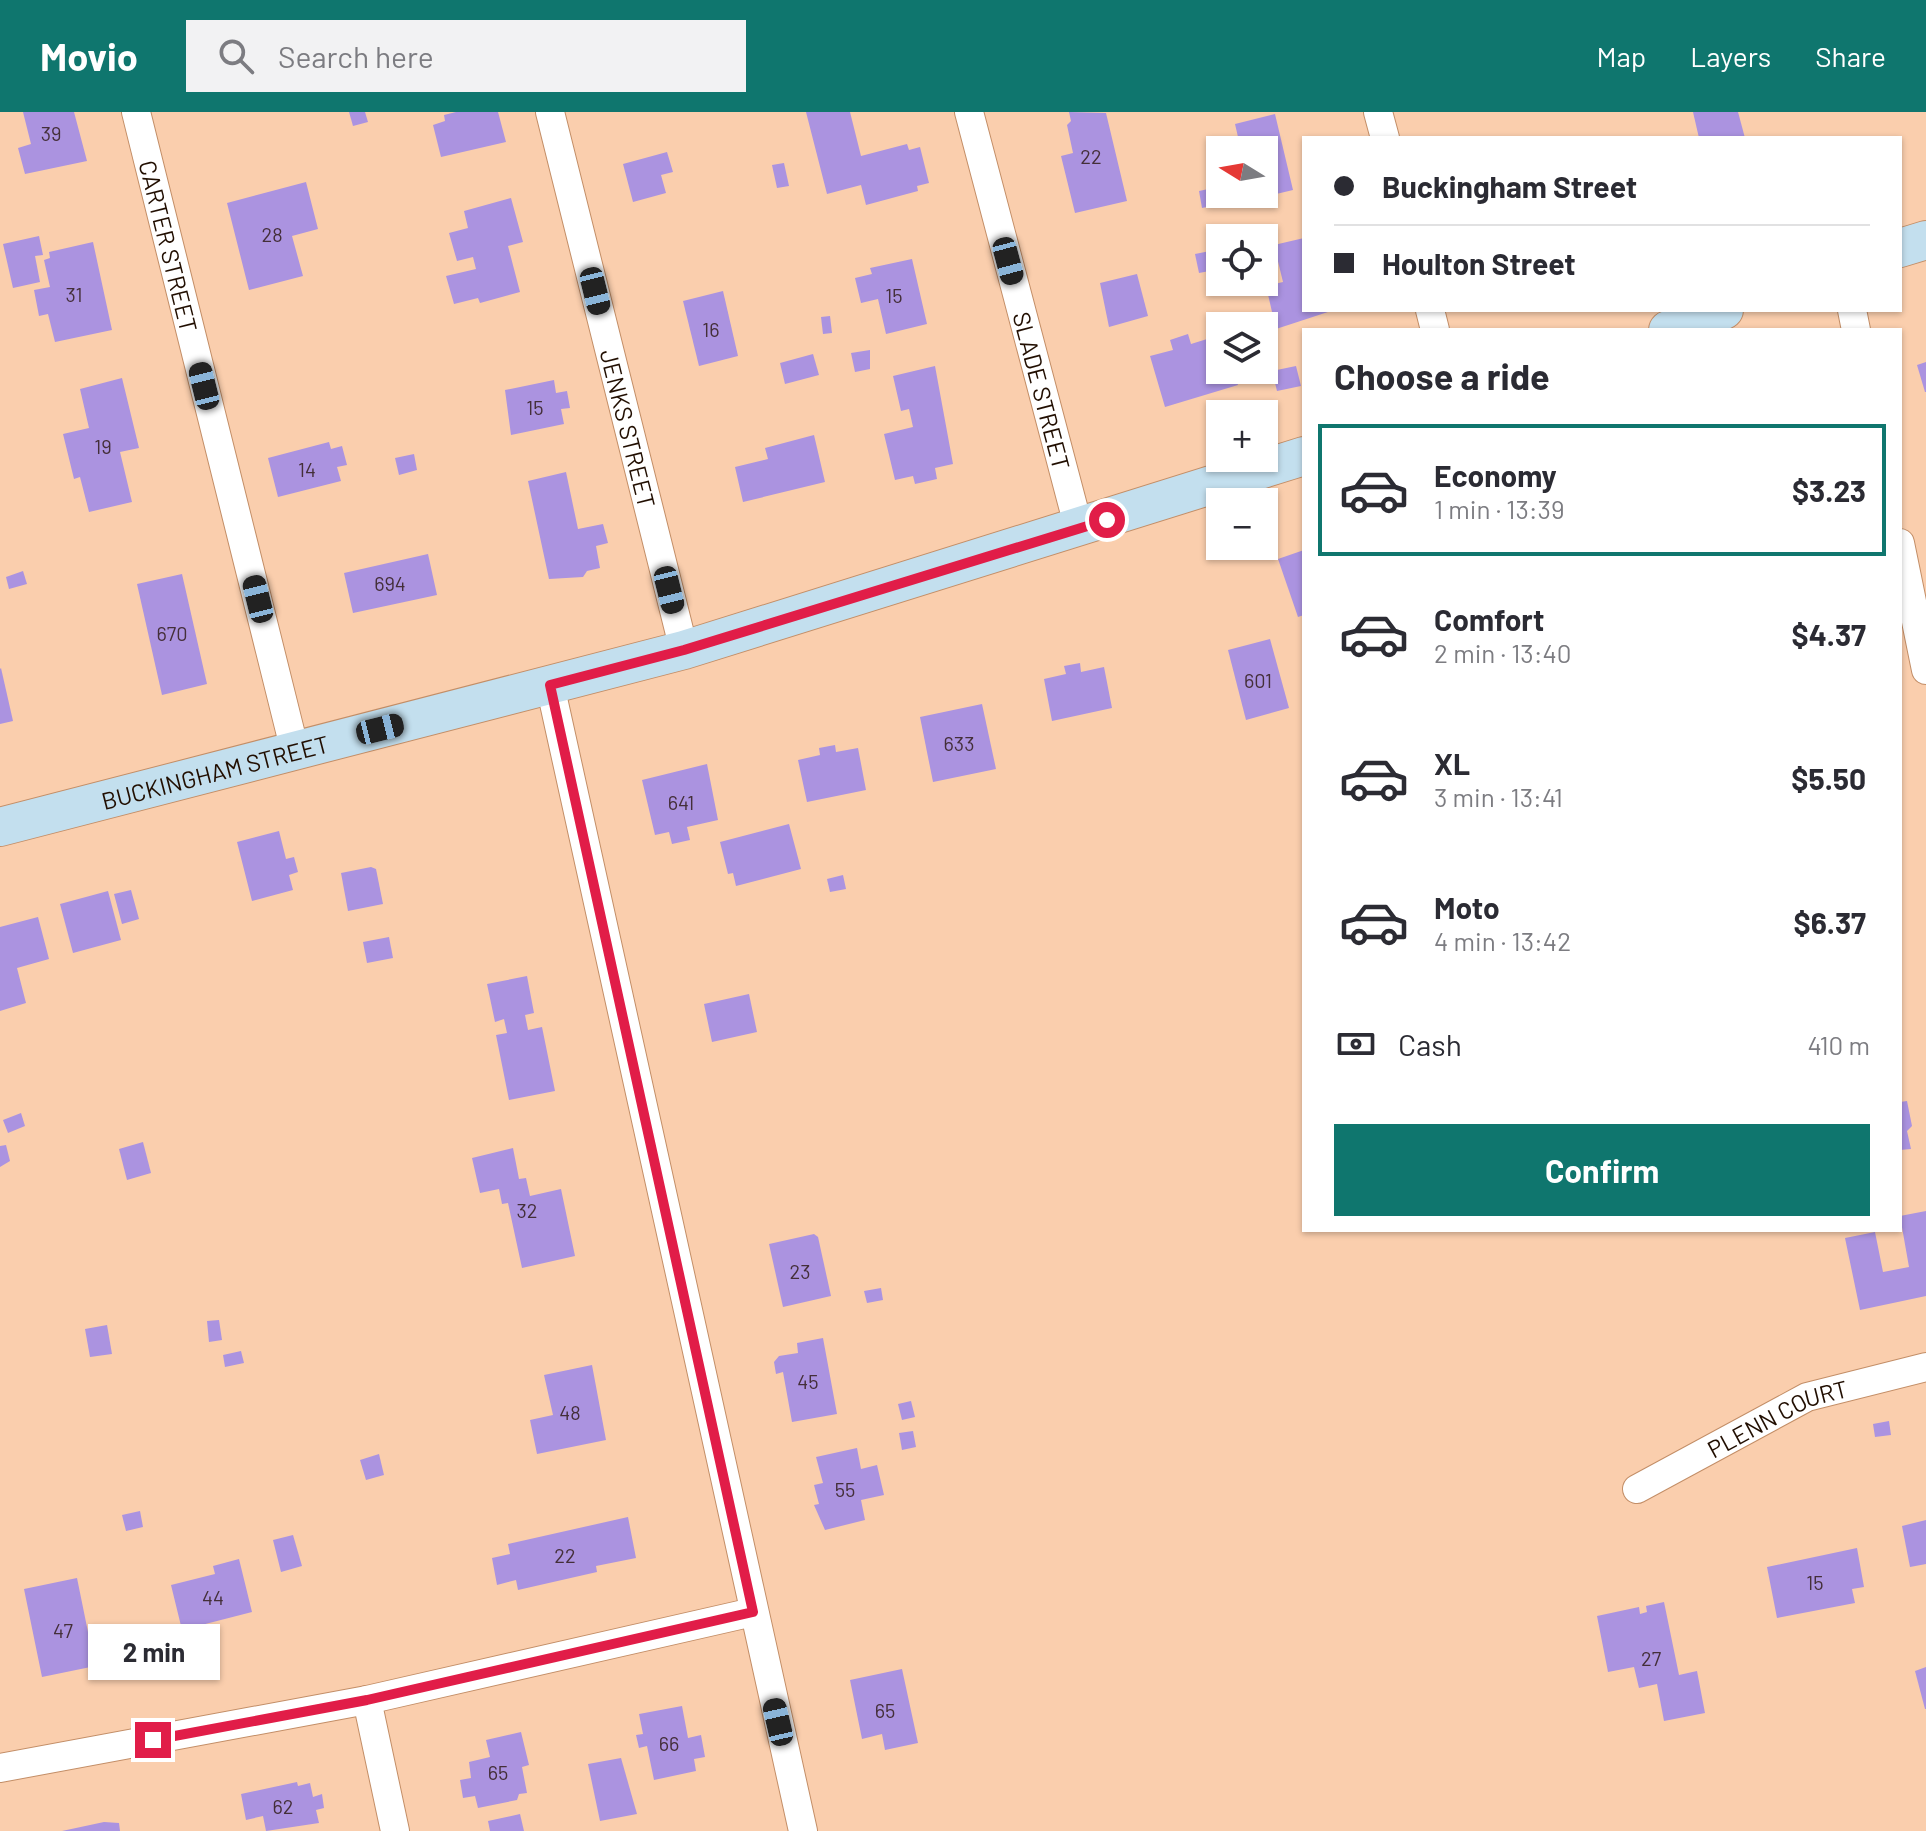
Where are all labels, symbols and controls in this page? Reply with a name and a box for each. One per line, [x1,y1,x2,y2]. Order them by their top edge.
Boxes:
search box [186,20,746,92]
text: Movio [40,33,138,79]
icon: search [214,34,258,78]
text: Search here [278,38,434,74]
text: Map [1596,39,1646,73]
text: Layers [1690,39,1771,73]
text: Share [1815,39,1886,73]
house number: 39 [41,121,61,145]
north arrow [1206,136,1278,208]
map controls [1206,136,1278,560]
house number: 22 [1080,144,1102,168]
street label: CARTER STREET [134,157,205,335]
text: Buckingham Street [1382,168,1637,204]
house number: 28 [261,222,283,246]
button: locate [1206,224,1278,296]
car [990,235,1026,287]
text: Houlton Street [1382,245,1576,281]
car [578,265,612,317]
house number: 31 [65,282,83,306]
house number: 15 [885,283,903,307]
street label: SLADE STREET [1008,308,1077,473]
button: layers [1206,312,1278,384]
house number: 16 [702,317,720,341]
street label: JENKS STREET [595,346,662,511]
text: Choose a ride [1334,354,1550,397]
car [187,360,221,412]
house number: 15 [526,395,544,419]
button: + [1206,400,1278,472]
house number: 19 [94,434,112,458]
icon: car [1338,454,1410,526]
house number: 14 [298,457,316,481]
text: Economy [1434,457,1557,493]
text: $3.23 [1792,472,1866,508]
button: − [1206,488,1278,560]
text: 1 min · 13:39 [1434,493,1565,524]
route start [1089,502,1125,538]
car [652,564,686,616]
house number: 694 [374,571,406,595]
car [241,573,275,625]
icon: car [1338,598,1410,670]
text: Comfort [1434,601,1544,637]
text: $4.37 [1792,616,1866,652]
house number: 670 [156,621,188,645]
text: 2 min · 13:40 [1434,637,1571,668]
house number: 601 [1244,668,1272,692]
car [354,712,406,746]
street label: BUCKINGHAM STREET [98,728,332,815]
house number: 633 [944,731,974,755]
icon: car [1338,742,1410,814]
text: XL [1434,745,1470,781]
text: $5.50 [1791,760,1866,796]
text: 3 min · 13:41 [1434,781,1563,812]
house number: 641 [668,790,694,814]
icon: car [1338,886,1410,958]
text: Moto [1434,889,1500,925]
text: $6.37 [1794,904,1866,940]
text: 4 min · 13:42 [1434,925,1571,956]
icon: cash [1334,1022,1378,1066]
text: Cash [1398,1026,1462,1062]
text: 410 m [1808,1029,1870,1060]
button: Confirm [1334,1124,1870,1216]
house number: 32 [516,1198,538,1222]
house number: 23 [790,1259,810,1283]
house number: 45 [797,1369,819,1393]
street label: PLENN COURT [1702,1373,1850,1463]
house number: 48 [559,1400,581,1424]
house number: 55 [835,1477,855,1501]
house number: 22 [554,1543,576,1567]
house number: 15 [1806,1570,1824,1594]
house number: 44 [202,1585,224,1609]
house number: 47 [53,1618,73,1642]
callout: 2 min [87,1624,219,1680]
text: 2 min [123,1636,185,1667]
house number: 27 [1641,1646,1662,1670]
car [761,1696,795,1748]
house number: 65 [875,1698,895,1722]
route end [135,1722,171,1758]
house number: 66 [659,1731,679,1755]
house number: 65 [488,1760,508,1784]
house number: 62 [272,1794,294,1818]

